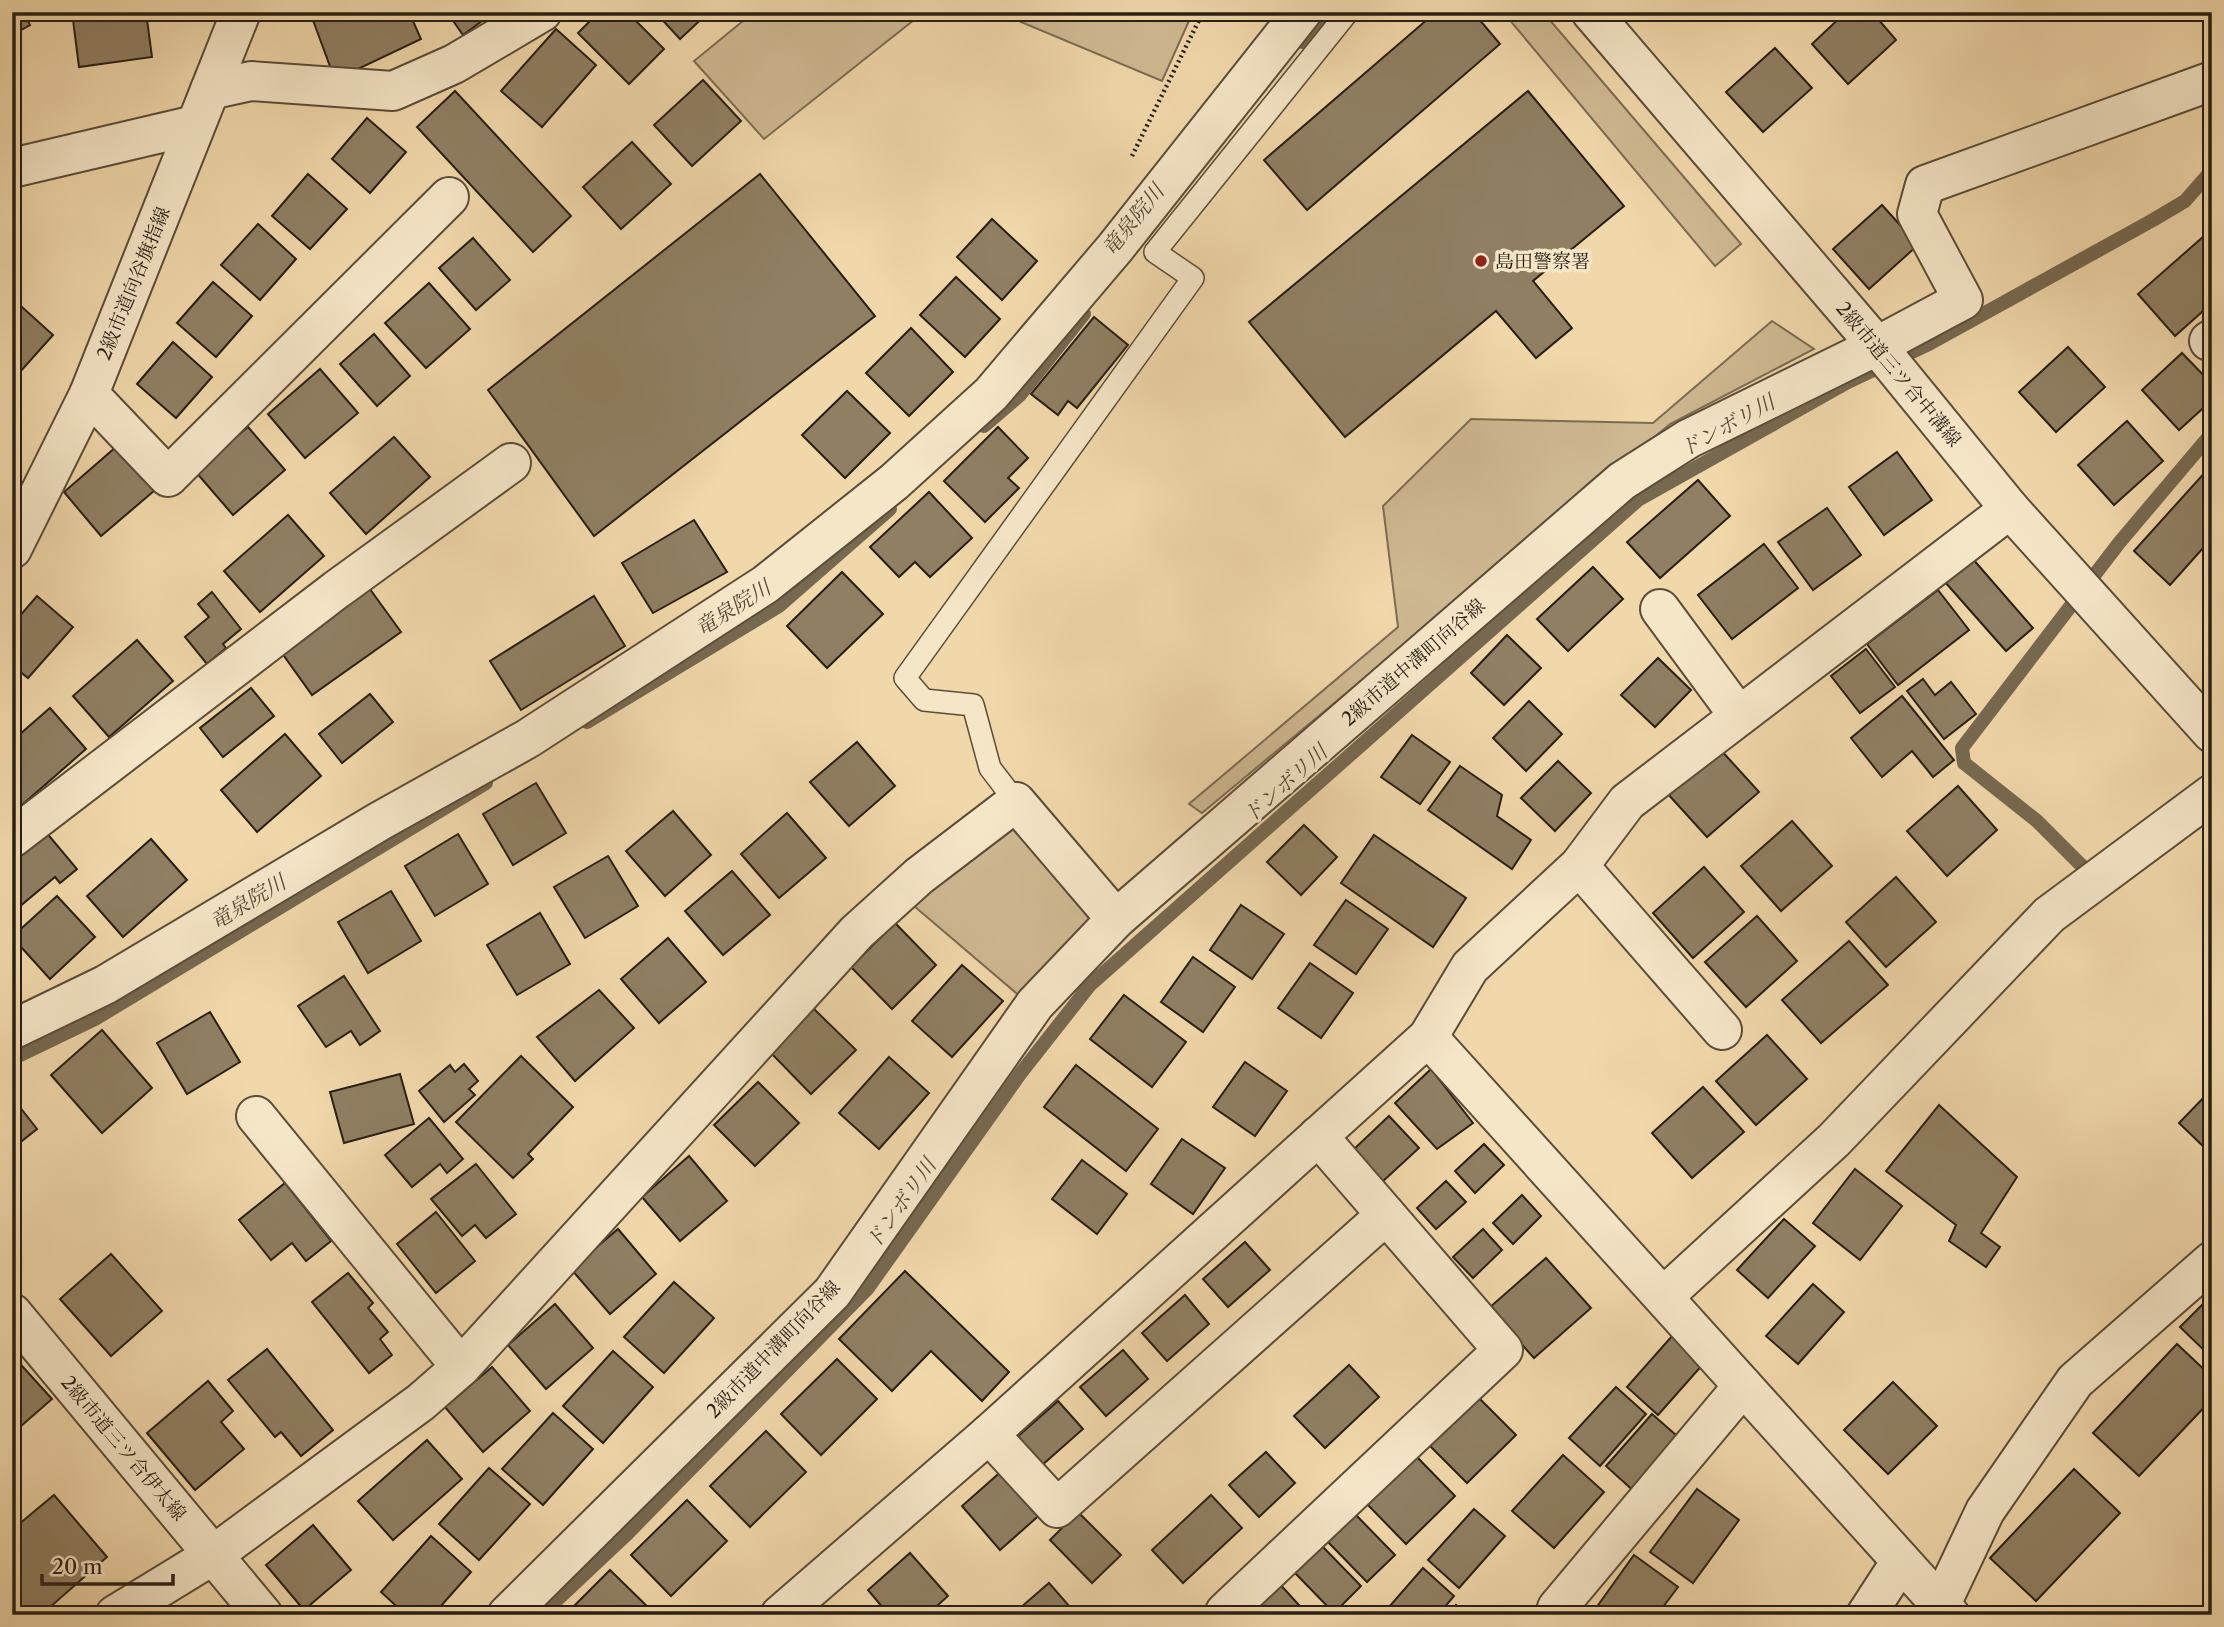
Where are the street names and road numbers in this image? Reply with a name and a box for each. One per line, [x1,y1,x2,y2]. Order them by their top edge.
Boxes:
street label: 2級市道向谷旗指線 [92,203,175,363]
street label: 2級市道三ツ合中溝線 [1831,297,1966,451]
street label: 2級市道中溝町向谷線 [1337,594,1490,731]
street label: 2級市道中溝町向谷線 [702,1276,845,1423]
street label: 2級市道三ツ合伊太線 [56,1371,191,1525]

